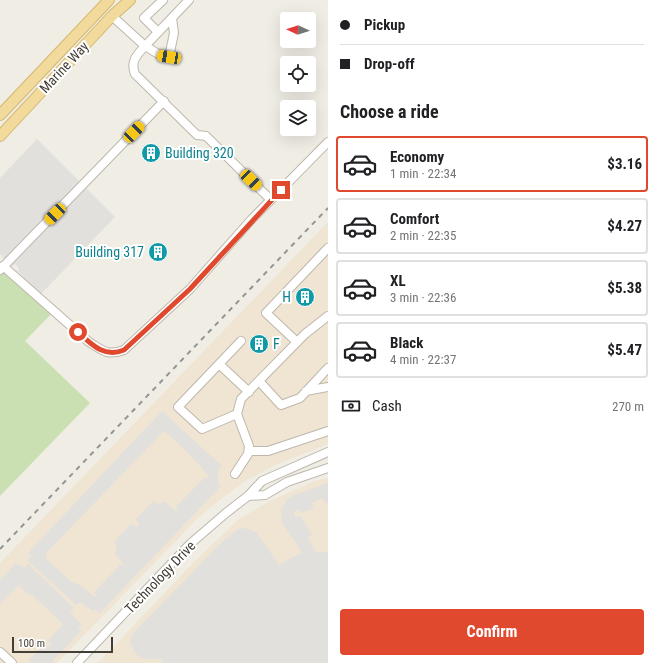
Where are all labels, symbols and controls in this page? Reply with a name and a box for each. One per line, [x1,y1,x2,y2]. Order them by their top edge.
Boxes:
north arrow [280,12,316,48]
map controls [280,12,316,136]
text: Pickup [364,16,405,34]
street label: Marine Way [36,38,92,96]
car [156,49,182,65]
text: Drop-off [364,55,415,73]
button: locate [280,56,316,92]
button: layers [280,100,316,136]
text: Choose a ride [340,101,439,122]
car [121,119,147,145]
building icon: Building 320 [140,142,162,164]
place label: Building 320 [165,145,234,161]
icon: car [342,146,378,182]
text: Economy [390,148,444,166]
text: $3.16 [607,155,642,173]
text: 1 min · 22:34 [390,166,456,181]
car [238,167,264,193]
route end [272,181,290,199]
car [42,201,68,227]
icon: car [342,208,378,244]
text: Comfort [390,210,439,228]
text: $4.27 [607,217,642,235]
text: 2 min · 22:35 [390,228,456,243]
building icon: Building 317 [147,241,169,263]
place label: Building 317 [75,244,144,260]
icon: car [342,270,378,306]
text: XL [390,272,406,290]
text: $5.38 [607,279,642,297]
building icon: H [294,286,316,308]
place label: H [282,289,291,305]
text: 3 min · 22:36 [390,290,456,305]
route start [69,323,87,341]
icon: car [342,332,378,368]
building icon: F [248,333,270,355]
text: Black [390,334,423,352]
place label: F [273,336,280,352]
text: $5.47 [607,341,642,359]
text: 4 min · 22:37 [390,352,456,367]
icon: cash [340,395,362,417]
text: Cash [372,397,402,415]
text: 270 m [612,399,644,414]
street label: Technology Drive [121,537,199,616]
button: Confirm [340,609,644,655]
scale bar [12,635,113,654]
text: 100 m [18,637,45,650]

